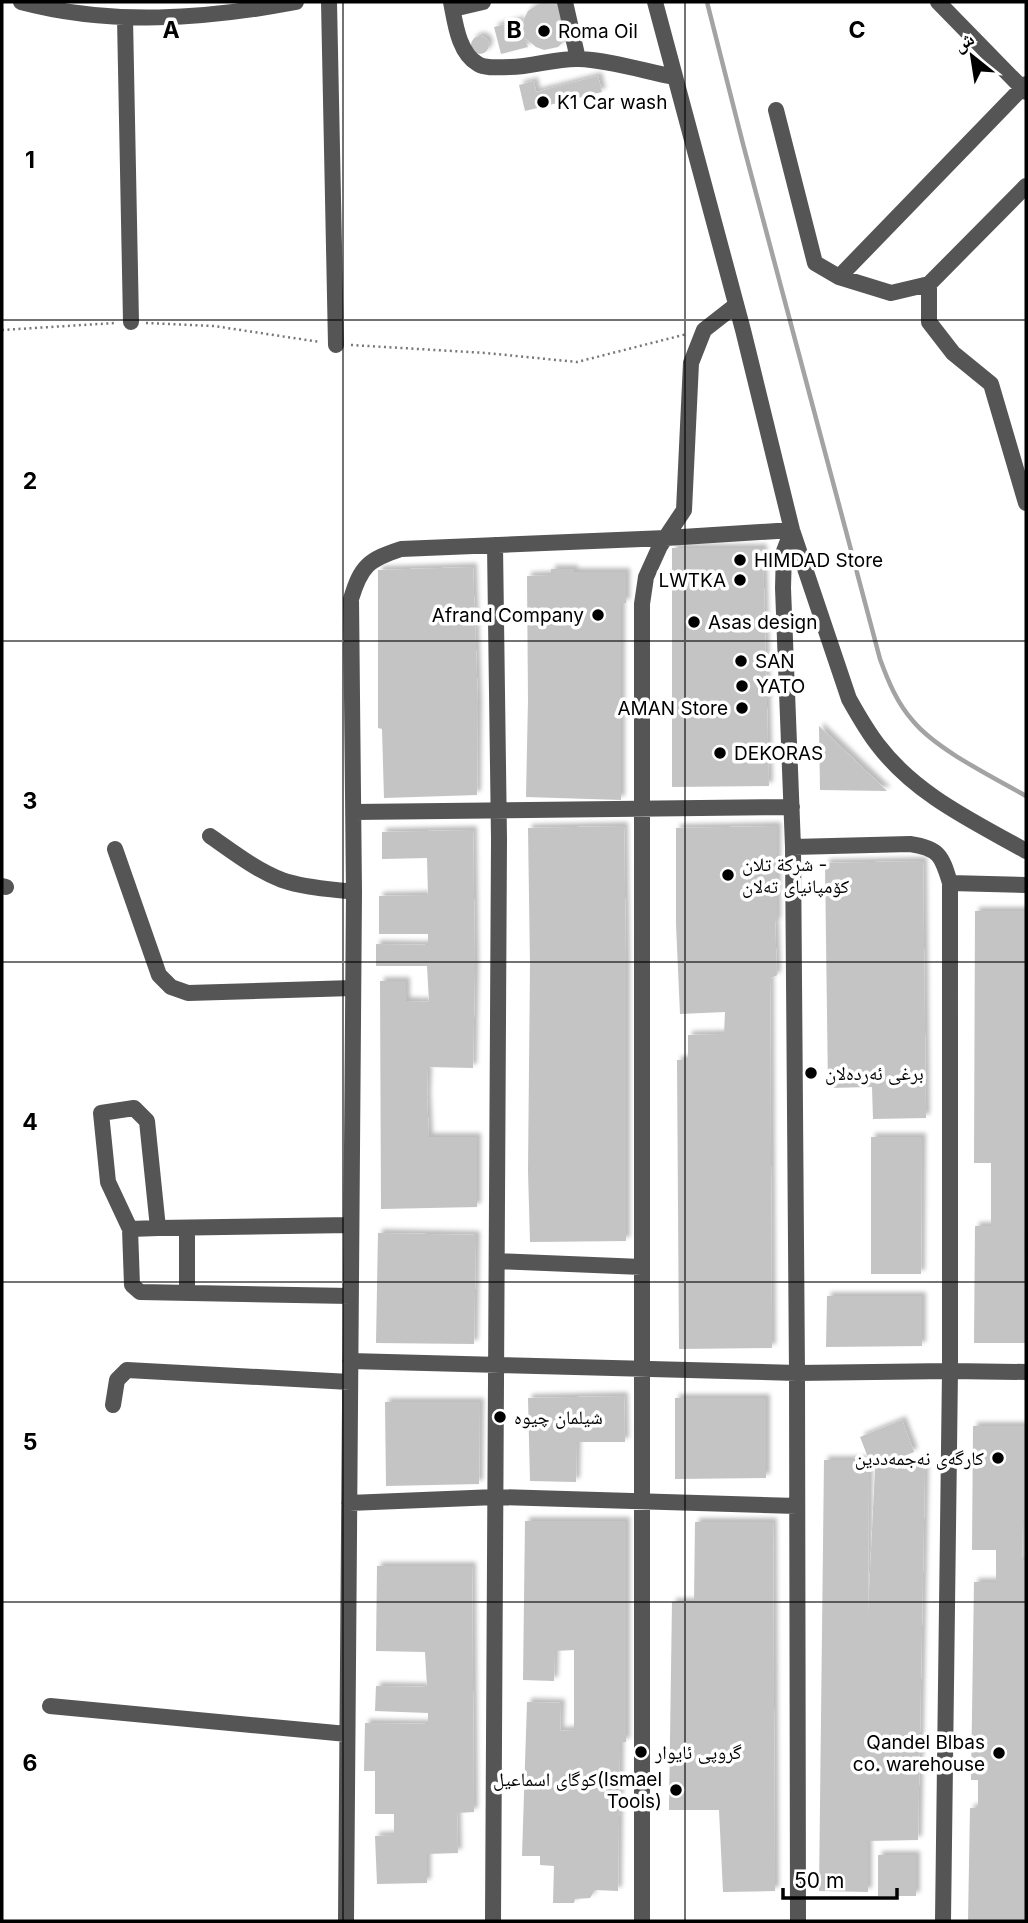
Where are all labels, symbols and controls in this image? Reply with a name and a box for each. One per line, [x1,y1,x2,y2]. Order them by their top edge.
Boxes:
text: A [162,16,180,44]
text: B [506,16,522,44]
text: C [848,16,866,44]
place label: Roma Oil [558,20,638,43]
north arrow [937,21,1007,91]
marker: Roma Oil [536,23,552,39]
text: ش [949,27,978,57]
place label: K1 Car wash [557,91,667,114]
marker: K1 Car wash [535,94,551,110]
text: 1 [25,146,35,174]
text: 2 [23,467,37,495]
place label: HIMDAD Store [754,549,883,572]
marker: HIMDAD Store [732,552,748,568]
place label: LWTKA [658,569,726,592]
marker: LWTKA [732,572,748,588]
place label: Afrand Company [432,604,584,627]
marker: Afrand Company [590,607,606,623]
place label: Asas design [708,611,817,634]
marker: Asas design [686,614,702,630]
place label: SAN [755,650,795,673]
marker: SAN [733,653,749,669]
place label: YATO [756,675,805,698]
marker: YATO [734,678,750,694]
place label: AMAN Store [617,697,728,720]
marker: AMAN Store [734,700,750,716]
place label: DEKORAS [734,742,823,765]
marker: DEKORAS [712,745,728,761]
text: 3 [23,787,37,815]
place label: شركة تلان - کۆمپانیای تەلان [742,853,849,898]
marker: شركة تلان - کۆمپانیای تەلان [720,867,736,883]
place label: برغی ئەردەلان [825,1062,924,1085]
marker: برغی ئەردەلان [803,1065,819,1081]
text: 4 [22,1108,38,1136]
place label: شيلمان چیوه [514,1406,603,1429]
marker: شيلمان چیوه [492,1409,508,1425]
text: 5 [23,1428,37,1456]
place label: کارگەی نەجمەددین [855,1447,984,1470]
marker: کارگەی نەجمەددین [990,1450,1006,1466]
place label: Qandel Blbas co. warehouse [853,1731,985,1776]
place label: گروپى ئايوار [654,1741,742,1764]
marker: گروپى ئايوار [633,1744,649,1760]
marker: Qandel Blbas co. warehouse [991,1745,1007,1761]
text: 6 [23,1749,37,1777]
place label: كوگای اسماعیل(Ismael Tools) [493,1768,662,1813]
marker: كوگای اسماعیل(Ismael Tools) [668,1782,684,1798]
scale bar [783,1856,897,1900]
text: 50 m [794,1868,844,1893]

